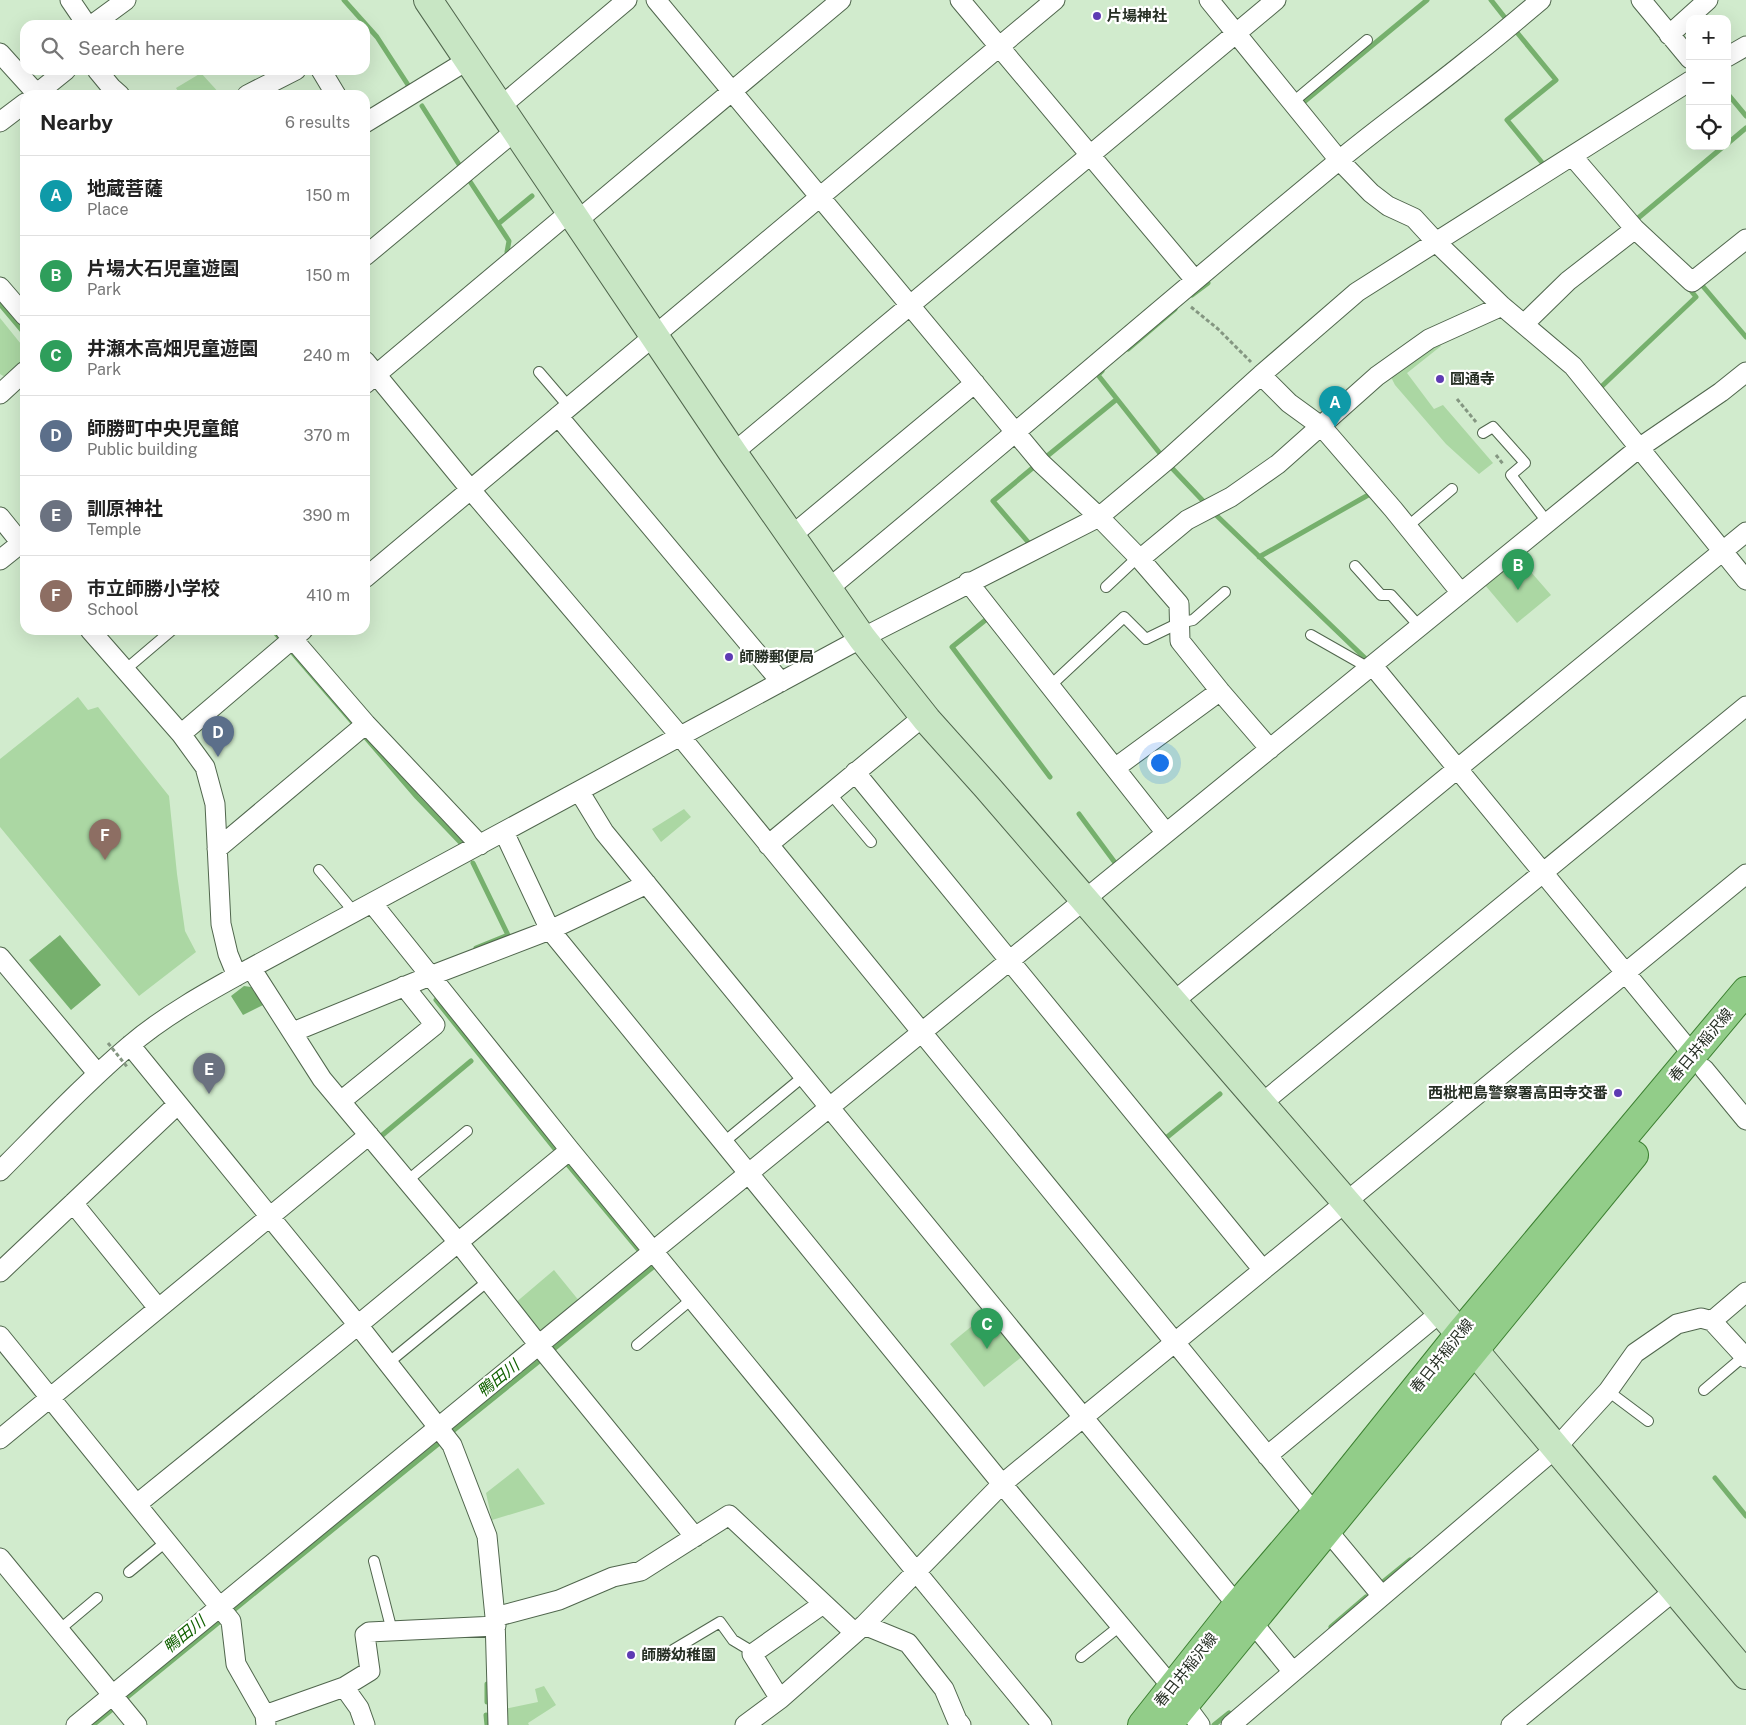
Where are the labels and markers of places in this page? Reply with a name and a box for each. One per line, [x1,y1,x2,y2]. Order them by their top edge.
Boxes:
place label: 片場神社 [1107,7,1167,24]
marker: 片場神社 [1091,10,1103,22]
place label: 圓通寺 [1450,370,1495,387]
marker: 圓通寺 [1434,373,1446,385]
pin: A [1319,386,1351,427]
pin: B [1502,549,1534,590]
place label: 師勝郵便局 [739,648,814,665]
marker: 師勝郵便局 [723,651,735,663]
pin: D [202,716,234,757]
pin: F [89,819,121,860]
pin: E [193,1053,225,1094]
place label: 西枇杷島警察署高田寺交番 [1428,1084,1608,1101]
marker: 西枇杷島警察署高田寺交番 [1612,1087,1624,1099]
pin: C [971,1308,1003,1349]
place label: 師勝幼稚園 [641,1646,716,1663]
marker: 師勝幼稚園 [625,1649,637,1661]

